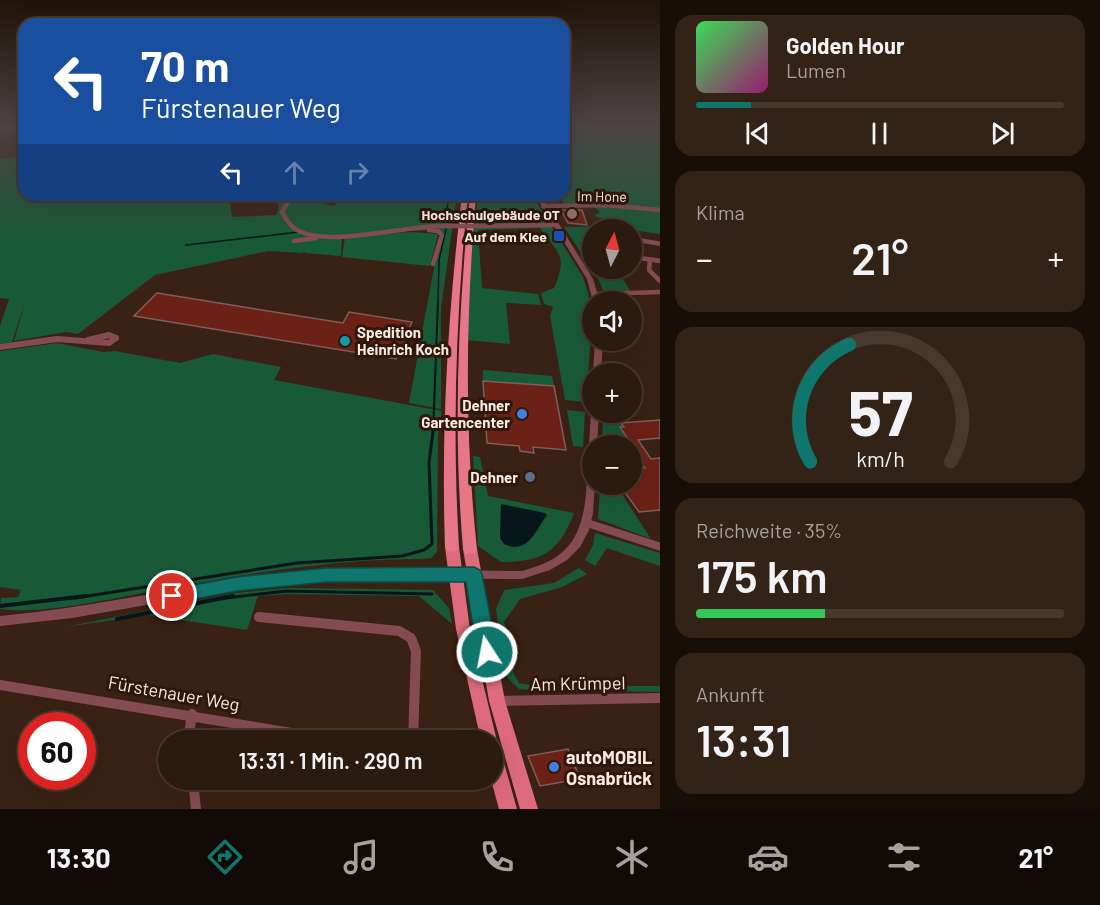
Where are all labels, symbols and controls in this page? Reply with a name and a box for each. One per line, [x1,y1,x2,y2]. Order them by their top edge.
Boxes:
text: Golden Hour [786,32,904,58]
text: 70 m [141,40,229,90]
icon: left [42,42,120,120]
text: Lumen [786,58,846,82]
text: Fürstenauer Weg [141,91,341,123]
icon: previous [741,117,774,150]
icon: pause [863,117,896,150]
icon: next [986,117,1019,150]
icon: left [215,156,248,189]
icon: ahead [278,156,311,189]
icon: right [341,156,374,189]
street label: Im Hone [577,187,627,205]
text: Klima [696,200,745,224]
place label: Hochschulgebäude OT [421,206,560,223]
marker: Hochschulgebäude OT [565,207,579,221]
north arrow [582,219,642,279]
map controls [582,219,642,495]
place label: Auf dem Klee [464,228,547,245]
marker: Auf dem Klee [552,229,566,243]
text: 21° [851,230,909,284]
text: − [696,238,713,278]
text: + [1047,238,1064,278]
button: sound [582,291,642,351]
place label: Spedition Heinrich Koch [357,323,449,358]
marker: Spedition Heinrich Koch [338,334,352,348]
button: + [582,363,642,423]
text: 57 [848,374,912,448]
place label: Dehner Gartencenter [421,396,510,431]
marker: Dehner Gartencenter [515,407,529,421]
button: − [582,435,642,495]
text: km/h [856,446,904,471]
place label: Dehner [470,468,518,486]
marker: Dehner [523,470,537,484]
text: Reichweite · 35% [696,518,842,542]
text: 175 km [696,548,828,602]
pin [146,570,197,621]
icon: arrive [155,579,188,612]
position arrow [455,620,519,684]
street label: Fürstenauer Weg [107,671,241,715]
street label: Am Krümpel [530,671,626,695]
text: Ankunft [696,682,765,706]
speed limit sign: 60 [18,712,96,790]
text: 13:31 [696,712,791,766]
place label: autoMOBIL Osnabrück [566,746,652,789]
text: 13:31 · 1 Min. · 290 m [238,747,423,773]
marker: autoMOBIL Osnabrück [547,760,561,774]
icon: directions [204,836,246,878]
icon: music [340,836,382,878]
icon: phone [476,836,518,878]
icon: climate [611,836,653,878]
icon: car [747,836,789,878]
icon: filters [883,836,925,878]
text: 13:30 [47,841,111,873]
text: 21° [1018,841,1053,873]

